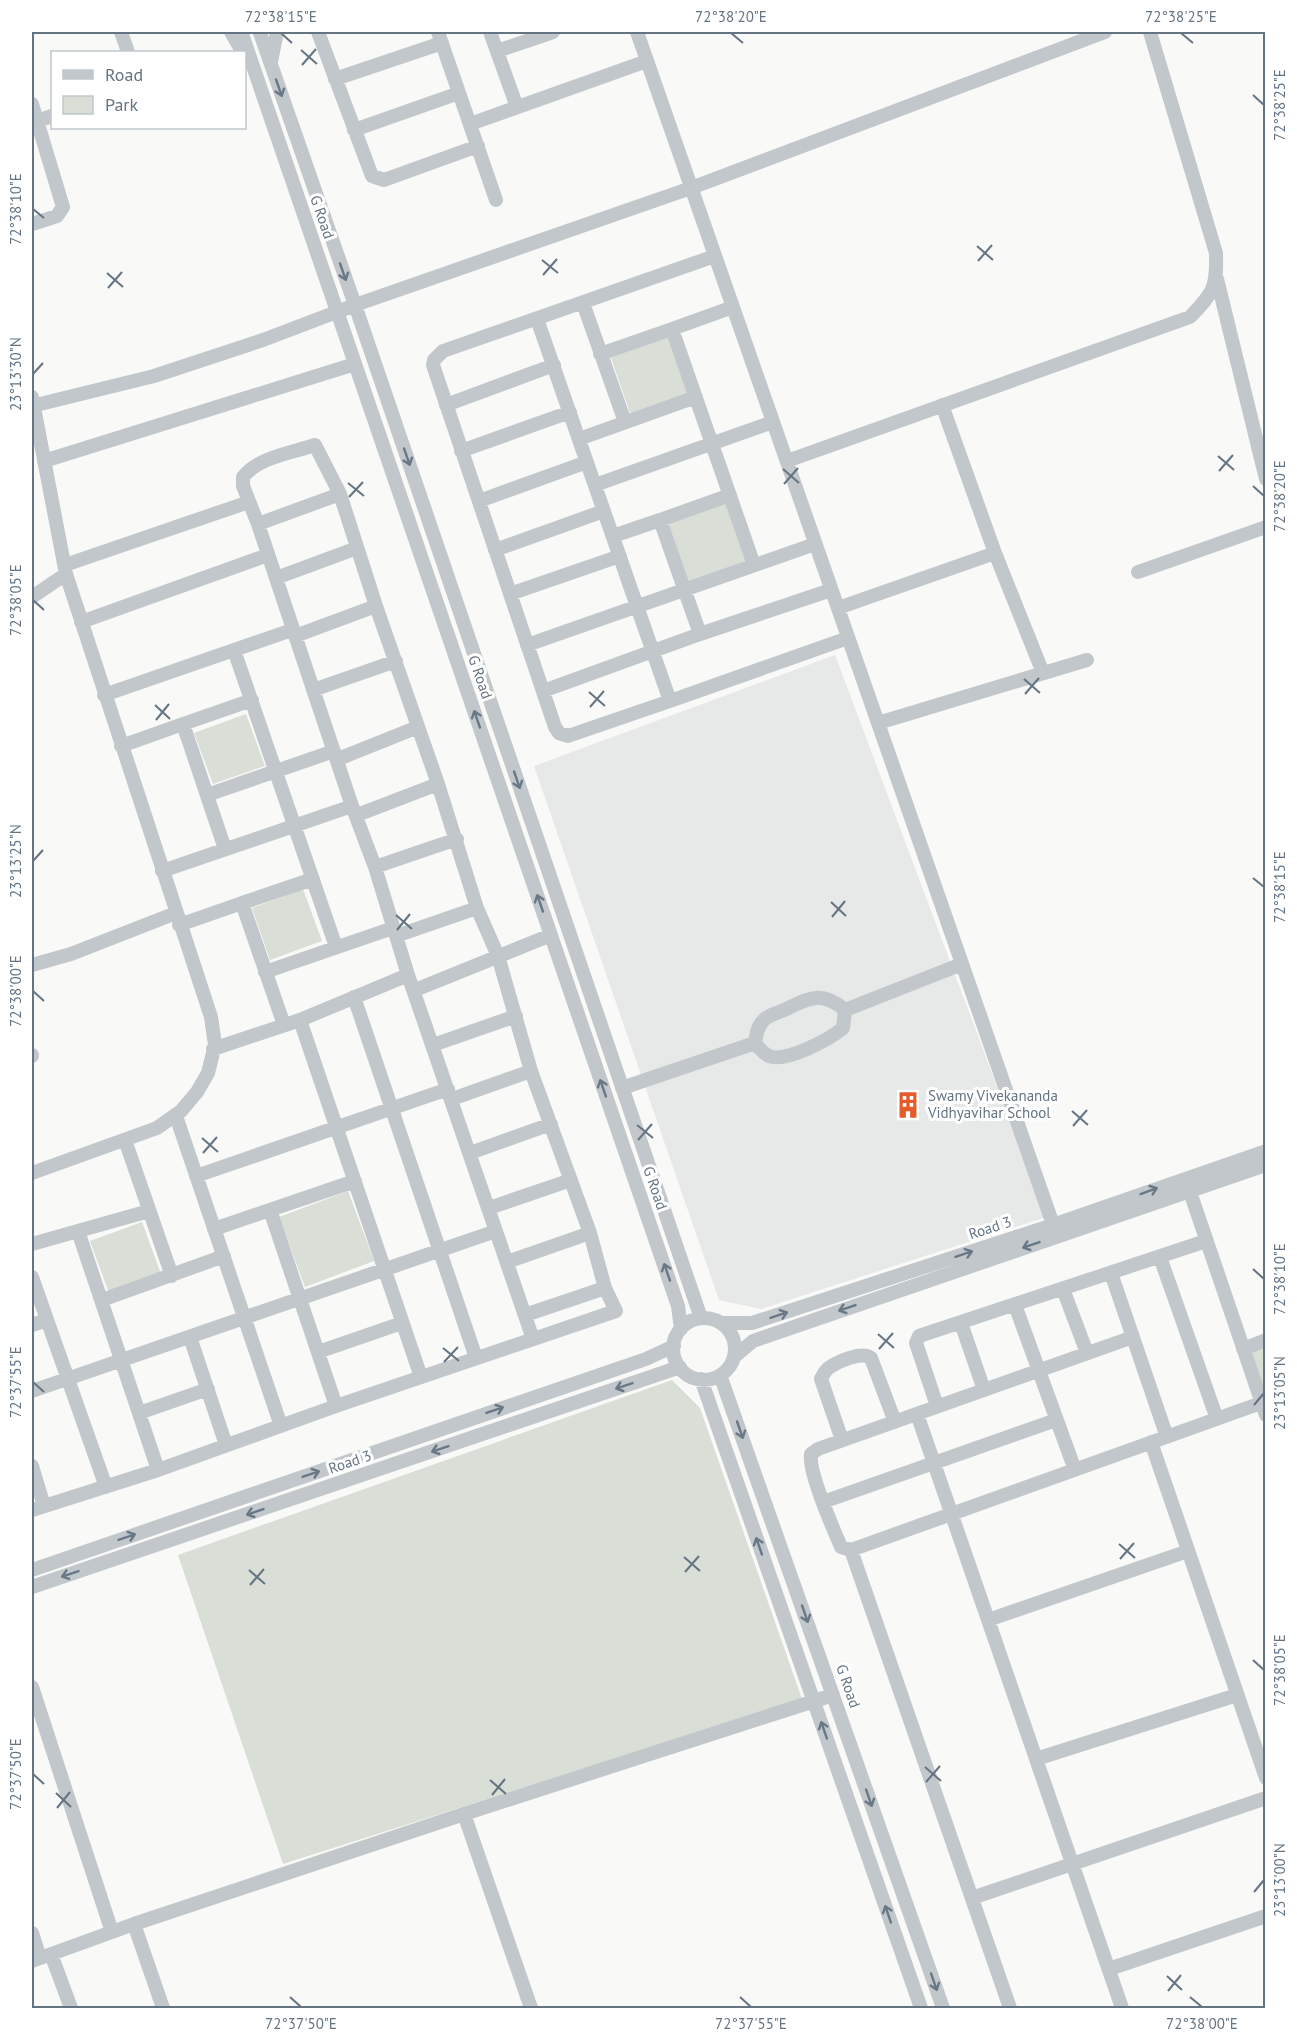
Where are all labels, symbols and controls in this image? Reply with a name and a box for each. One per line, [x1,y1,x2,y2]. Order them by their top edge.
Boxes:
text: 72°38'15"E [245,7,317,26]
text: 72°38'20"E [695,7,767,26]
text: 72°38'25"E [1145,7,1217,26]
legend [51,51,246,129]
text: Road [105,63,143,86]
text: 72°38'25"E [1270,69,1289,141]
one-way arrow [275,78,286,97]
text: Park [105,93,138,116]
text: 72°38'10"E [6,173,25,245]
street label: G Road [306,192,339,241]
one-way arrow [339,262,350,281]
text: 23°13'30"N [6,337,25,411]
one-way arrow [402,447,413,465]
text: 72°38'20"E [1270,460,1289,532]
text: 72°38'05"E [6,564,25,636]
street label: G Road [464,652,497,701]
one-way arrow [470,710,481,729]
one-way arrow [512,770,523,789]
text: 23°13'25"N [6,824,25,898]
text: 72°38'15"E [1270,851,1289,923]
one-way arrow [534,894,545,913]
text: 72°38'00"E [6,955,25,1027]
one-way arrow [597,1079,608,1098]
place label: Swamy Vivekananda Vidhyavihar School [927,1086,1058,1122]
building icon: Swamy Vivekananda Vidhyavihar School [893,1090,923,1120]
street label: G Road [639,1163,672,1212]
one-way arrow [1139,1185,1158,1196]
street label: Road 3 [966,1212,1014,1243]
one-way arrow [1022,1240,1041,1251]
text: 72°38'10"E [1270,1243,1289,1315]
one-way arrow [954,1248,973,1259]
one-way arrow [660,1263,671,1282]
one-way arrow [838,1304,857,1315]
one-way arrow [769,1308,788,1319]
text: 72°37'55"E [6,1346,25,1418]
text: 23°13'05"N [1270,1356,1289,1430]
one-way arrow [615,1381,634,1392]
one-way arrow [485,1404,504,1415]
one-way arrow [736,1420,747,1439]
one-way arrow [431,1444,449,1455]
street label: Road 3 [326,1445,374,1478]
one-way arrow [301,1467,320,1478]
one-way arrow [246,1507,265,1518]
one-way arrow [117,1531,136,1542]
one-way arrow [753,1537,764,1555]
one-way arrow [61,1570,80,1581]
one-way arrow [800,1604,811,1623]
text: 72°38'05"E [1270,1634,1289,1706]
street label: G Road [832,1661,865,1710]
one-way arrow [817,1721,828,1739]
text: 72°37'50"E [6,1738,25,1810]
one-way arrow [865,1788,876,1807]
text: 23°13'00"N [1270,1843,1289,1917]
one-way arrow [882,1905,893,1924]
one-way arrow [929,1972,940,1991]
text: 72°37'50"E [265,2014,337,2033]
text: 72°37'55"E [715,2014,787,2033]
text: 72°38'00"E [1166,2014,1238,2033]

